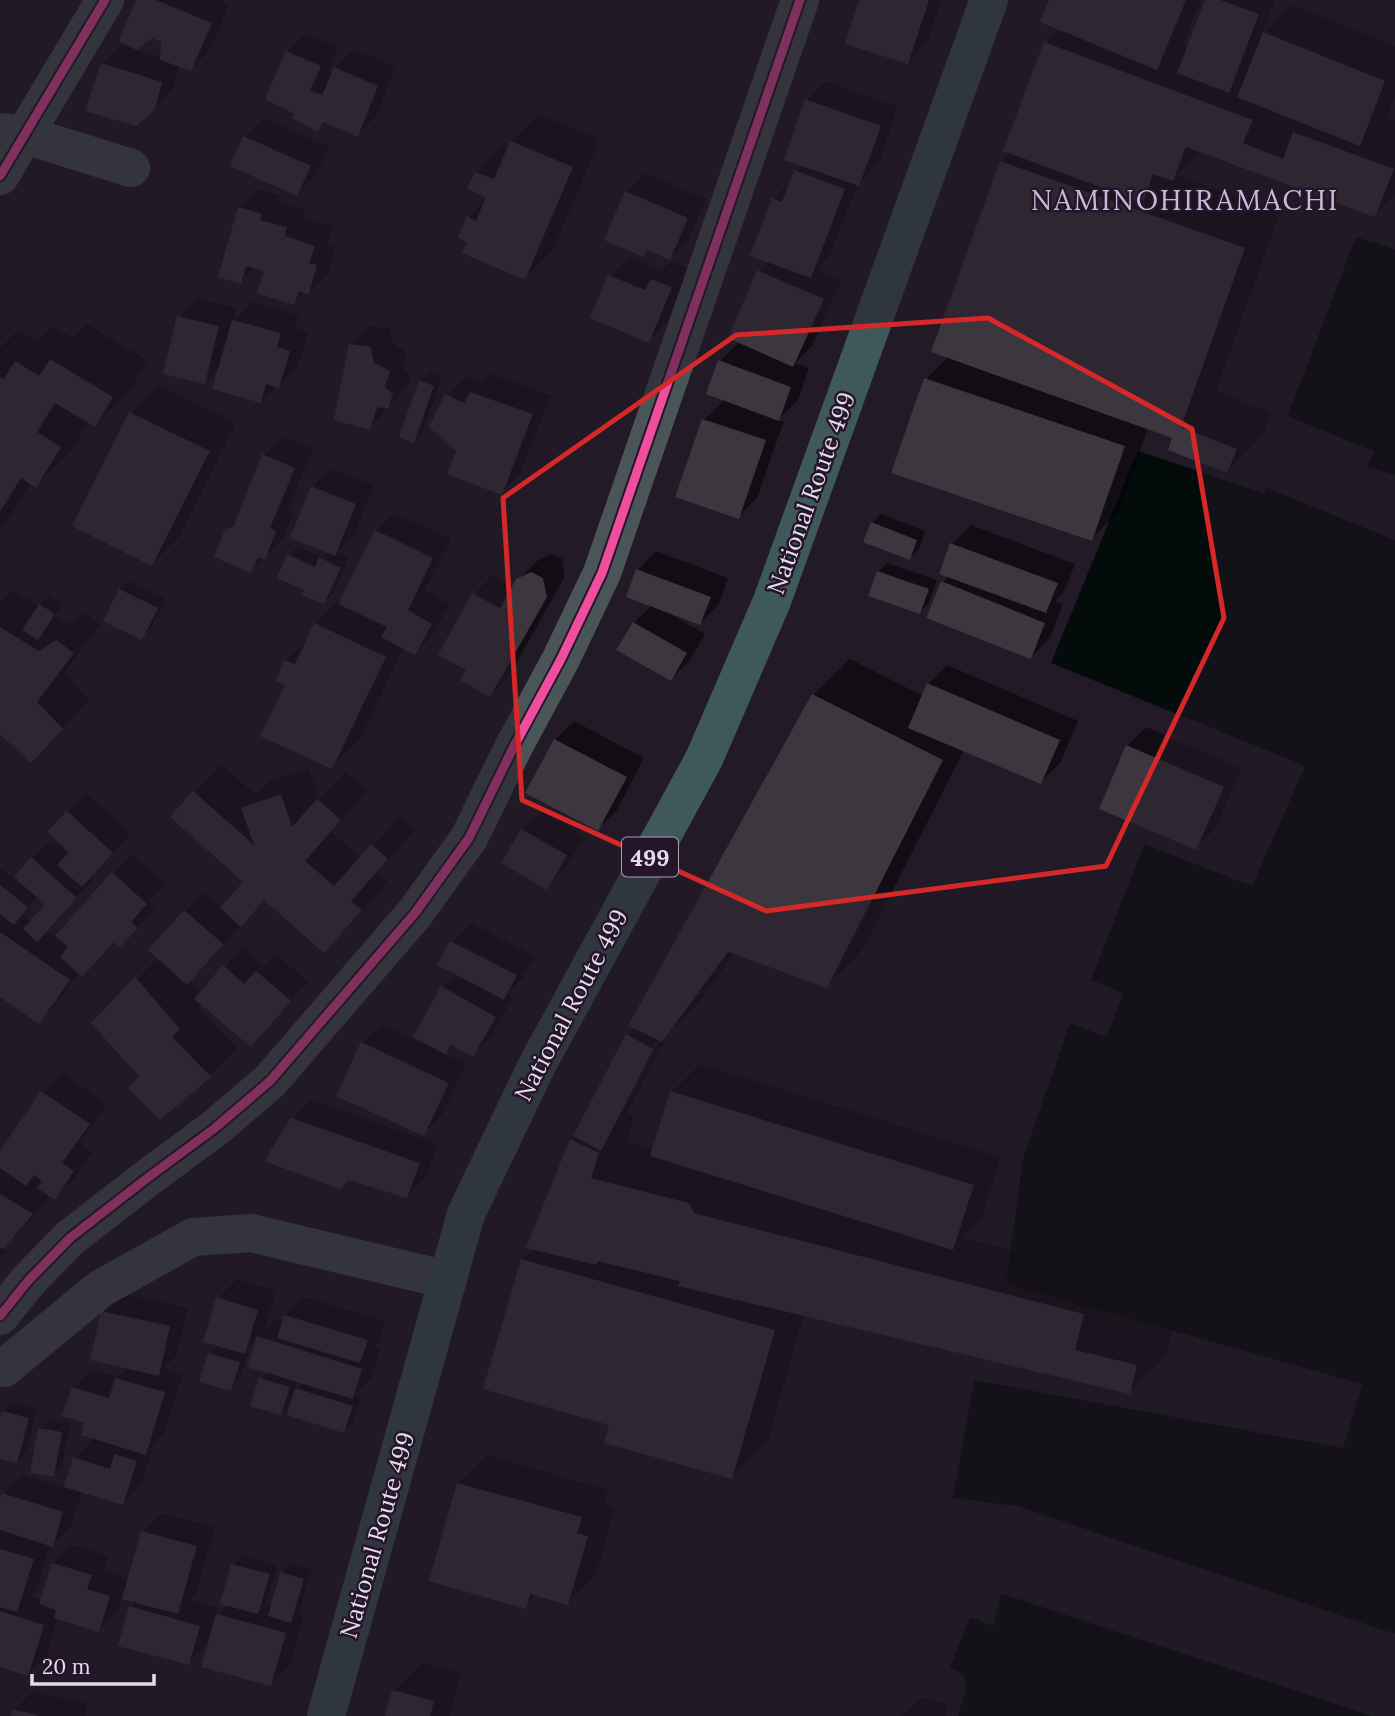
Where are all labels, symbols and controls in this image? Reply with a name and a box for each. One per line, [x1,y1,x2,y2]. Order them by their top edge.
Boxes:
district label: NAMINOHIRAMACHI [1031,182,1339,218]
street label: National Route 499 [760,388,862,598]
road number: 499 [622,838,678,876]
street label: National Route 499 [507,904,635,1106]
street label: National Route 499 [333,1428,421,1642]
scale bar [32,1642,154,1686]
text: 20 m [42,1653,91,1680]

